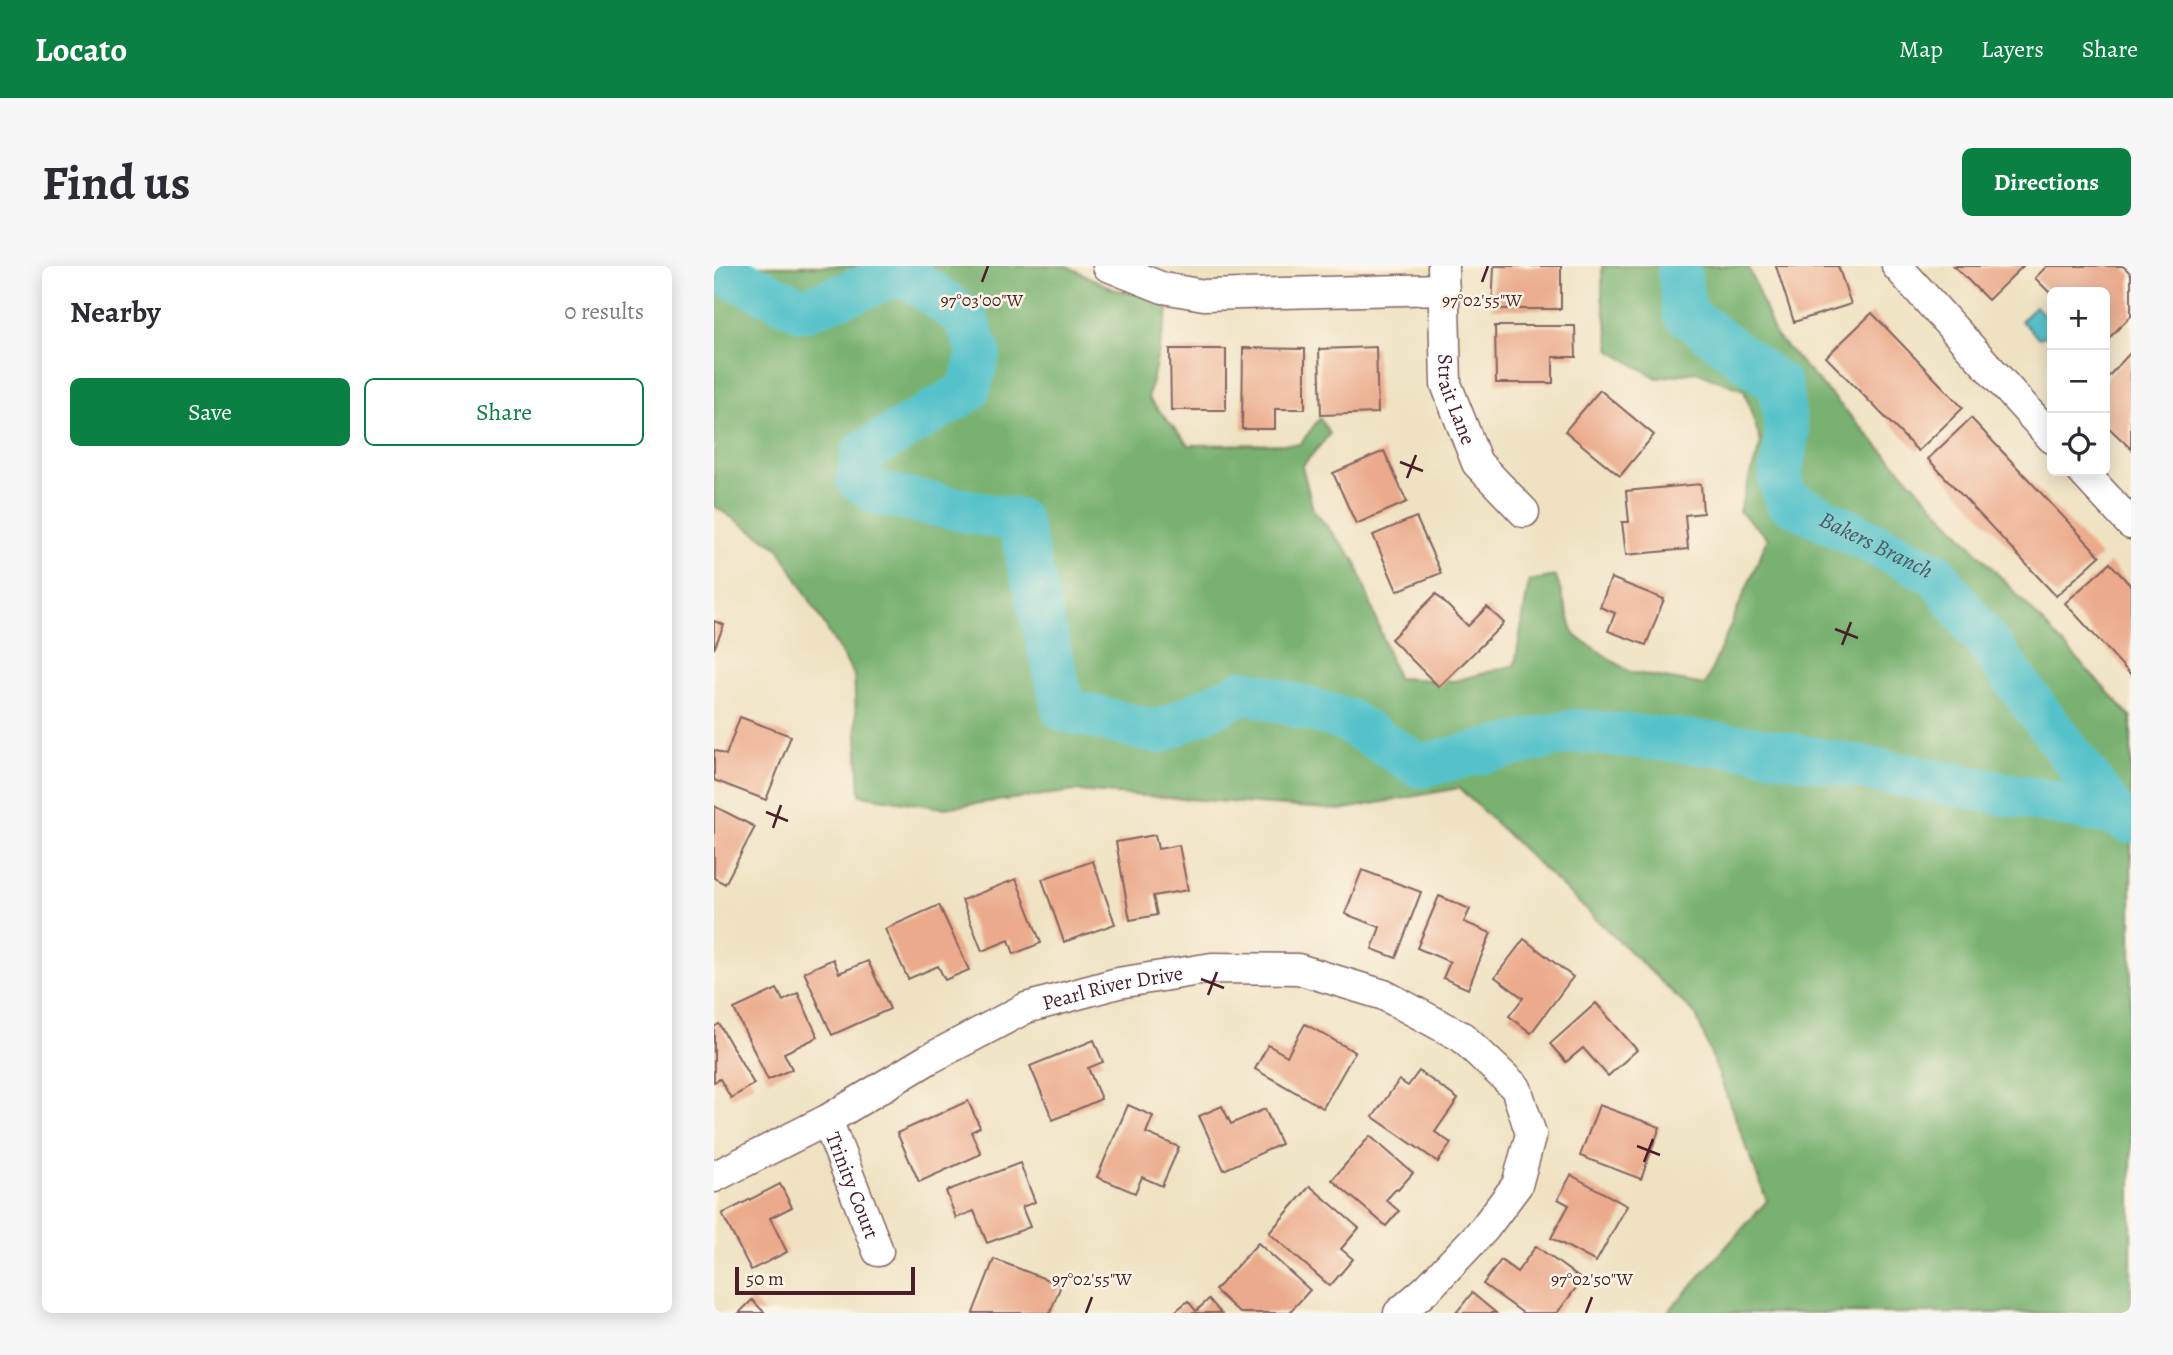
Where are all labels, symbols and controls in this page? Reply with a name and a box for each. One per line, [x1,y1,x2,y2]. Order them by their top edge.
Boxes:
text: Locato [35,27,127,72]
text: Map [1899,33,1943,65]
text: Layers [1981,33,2044,65]
text: Share [2082,33,2138,65]
button: Directions [1962,148,2131,216]
text: Find us [42,149,190,216]
map controls [2047,287,2110,476]
button: + [2047,287,2110,350]
text: 97°03'00"W [941,288,1024,312]
text: 97°02'55"W [1442,288,1522,312]
text: Nearby [70,292,161,332]
text: 0 results [564,296,644,327]
button: − [2047,350,2110,413]
street label: Strait Lane [1431,354,1482,449]
button: Save [70,378,350,446]
button: Share [364,378,644,446]
button: locate [2047,413,2110,476]
water label: Bakers Branch [1814,504,1938,586]
street label: Pearl River Drive [1039,959,1185,1017]
street label: Trinity Court [819,1128,886,1243]
scale bar [735,1264,915,1296]
text: 50 m [746,1266,784,1292]
text: 97°02'55"W [1052,1267,1132,1291]
text: 97°02'50"W [1551,1267,1633,1291]

